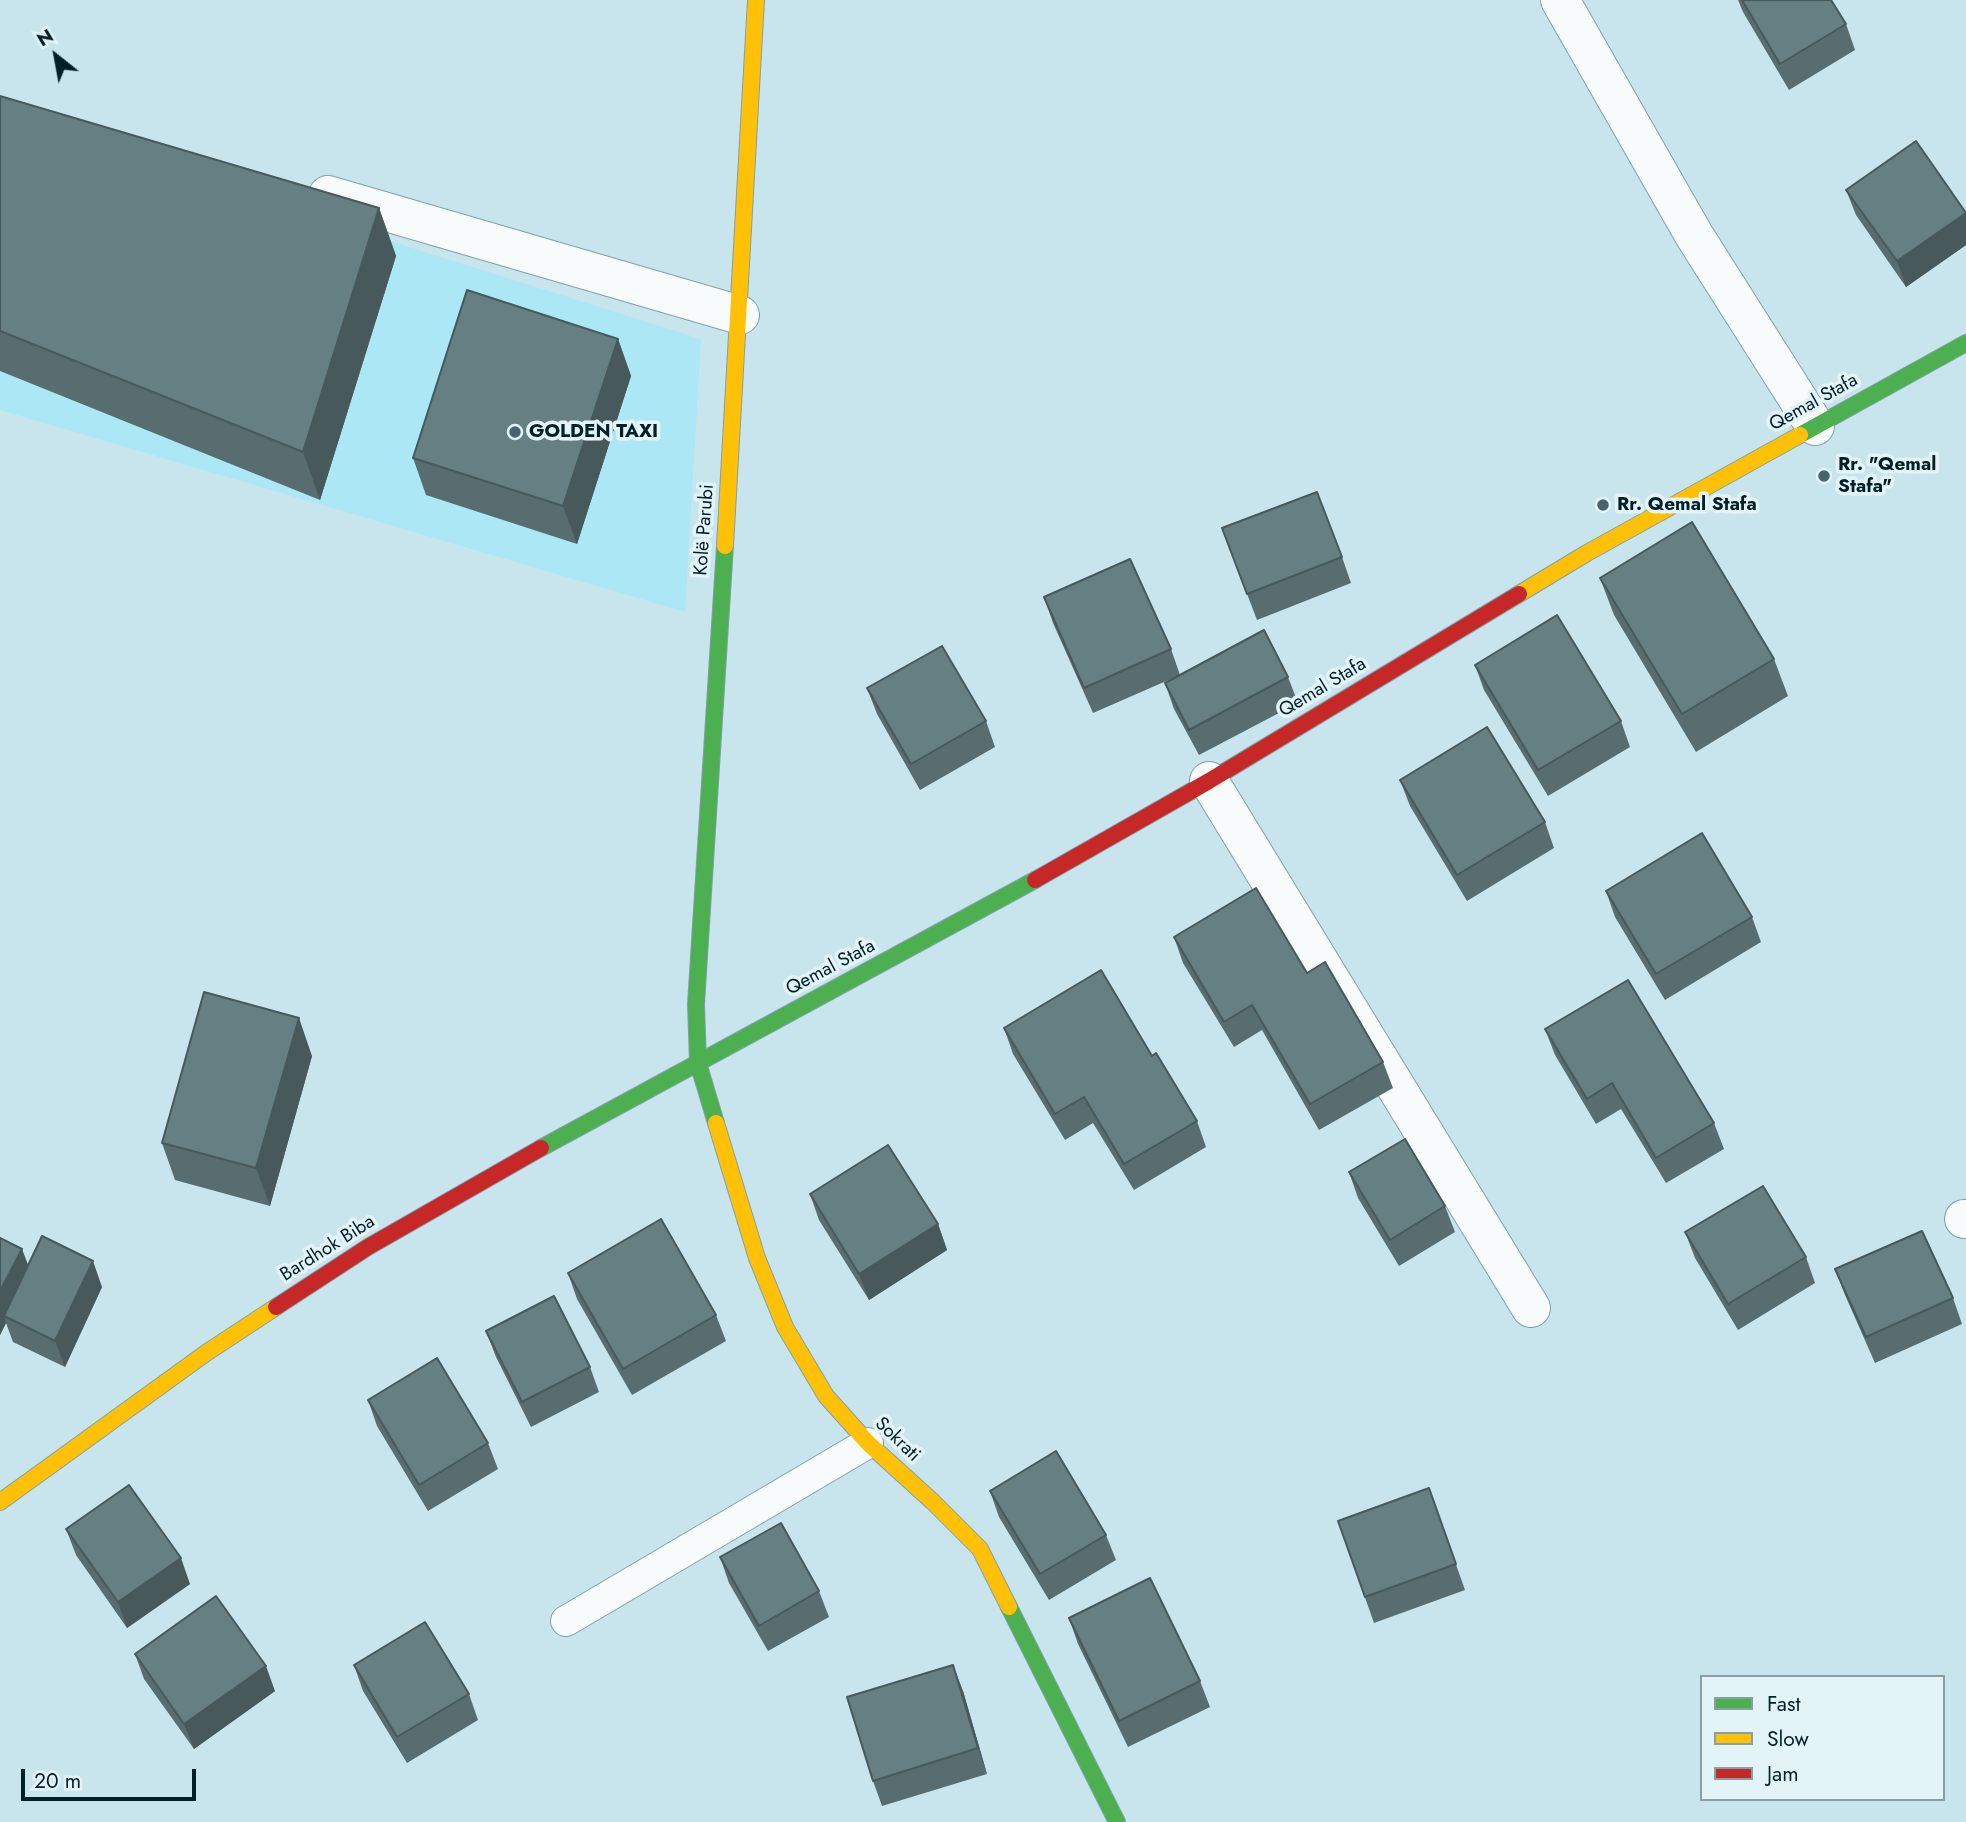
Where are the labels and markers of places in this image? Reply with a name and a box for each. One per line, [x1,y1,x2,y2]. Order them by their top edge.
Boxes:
place label: GOLDEN TAXI [529,421,658,443]
marker: GOLDEN TAXI [507,424,523,440]
place label: Rr. "Qemal Stafa" [1838,454,1936,498]
marker: Rr. "Qemal Stafa" [1816,468,1832,484]
place label: Rr. Qemal Stafa [1617,494,1757,516]
marker: Rr. Qemal Stafa [1595,497,1611,513]

